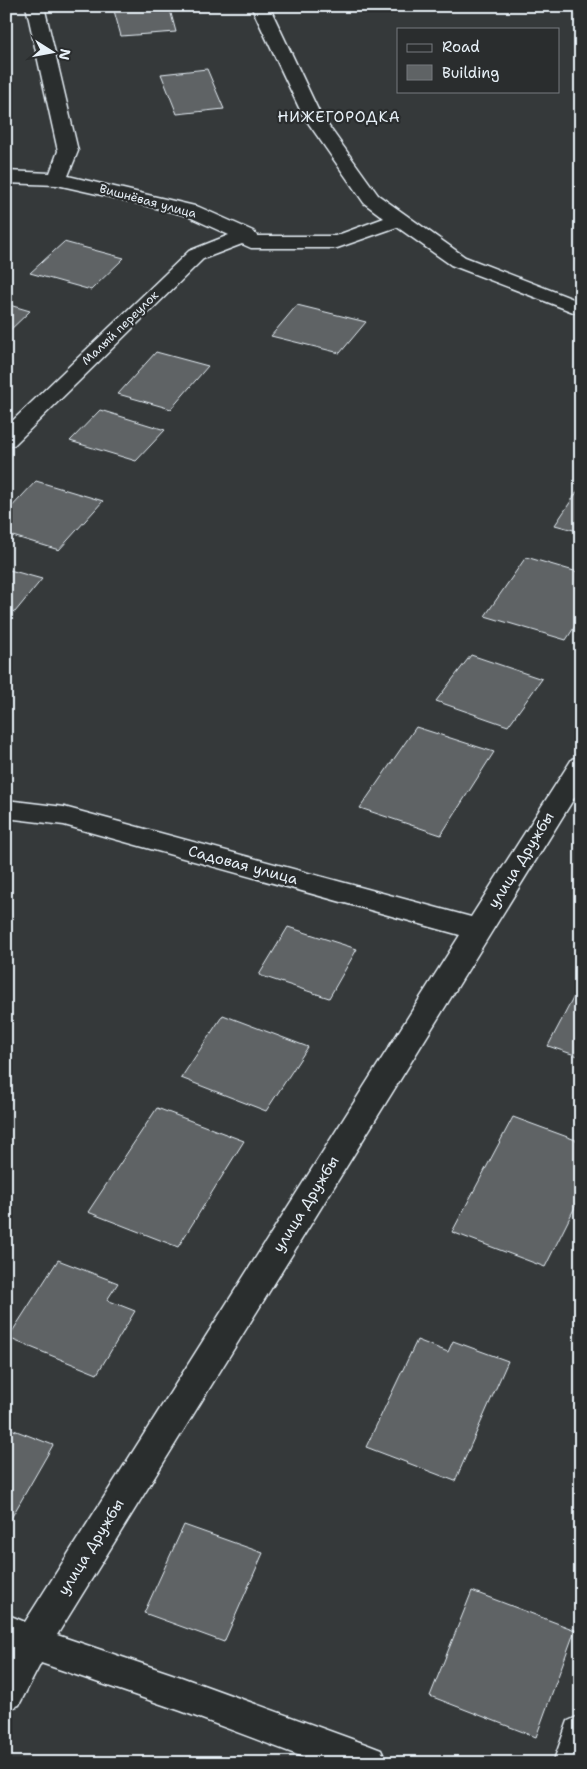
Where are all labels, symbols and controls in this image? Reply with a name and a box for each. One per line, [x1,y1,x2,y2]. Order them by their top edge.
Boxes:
north arrow [28,28,78,78]
legend [397,28,560,92]
text: Road [442,37,480,57]
text: N [55,47,75,62]
text: Building [442,63,499,83]
district label: НИЖЕГОРОДКА [277,107,401,127]
street label: Вишнёвая улица [98,180,199,222]
street label: Малый переулок [78,287,162,369]
street label: улица Дружбы [483,808,559,912]
street label: Садовая улица [186,841,301,889]
street label: улица Дружбы [268,1152,344,1256]
street label: улица Дружбы [53,1495,129,1599]

